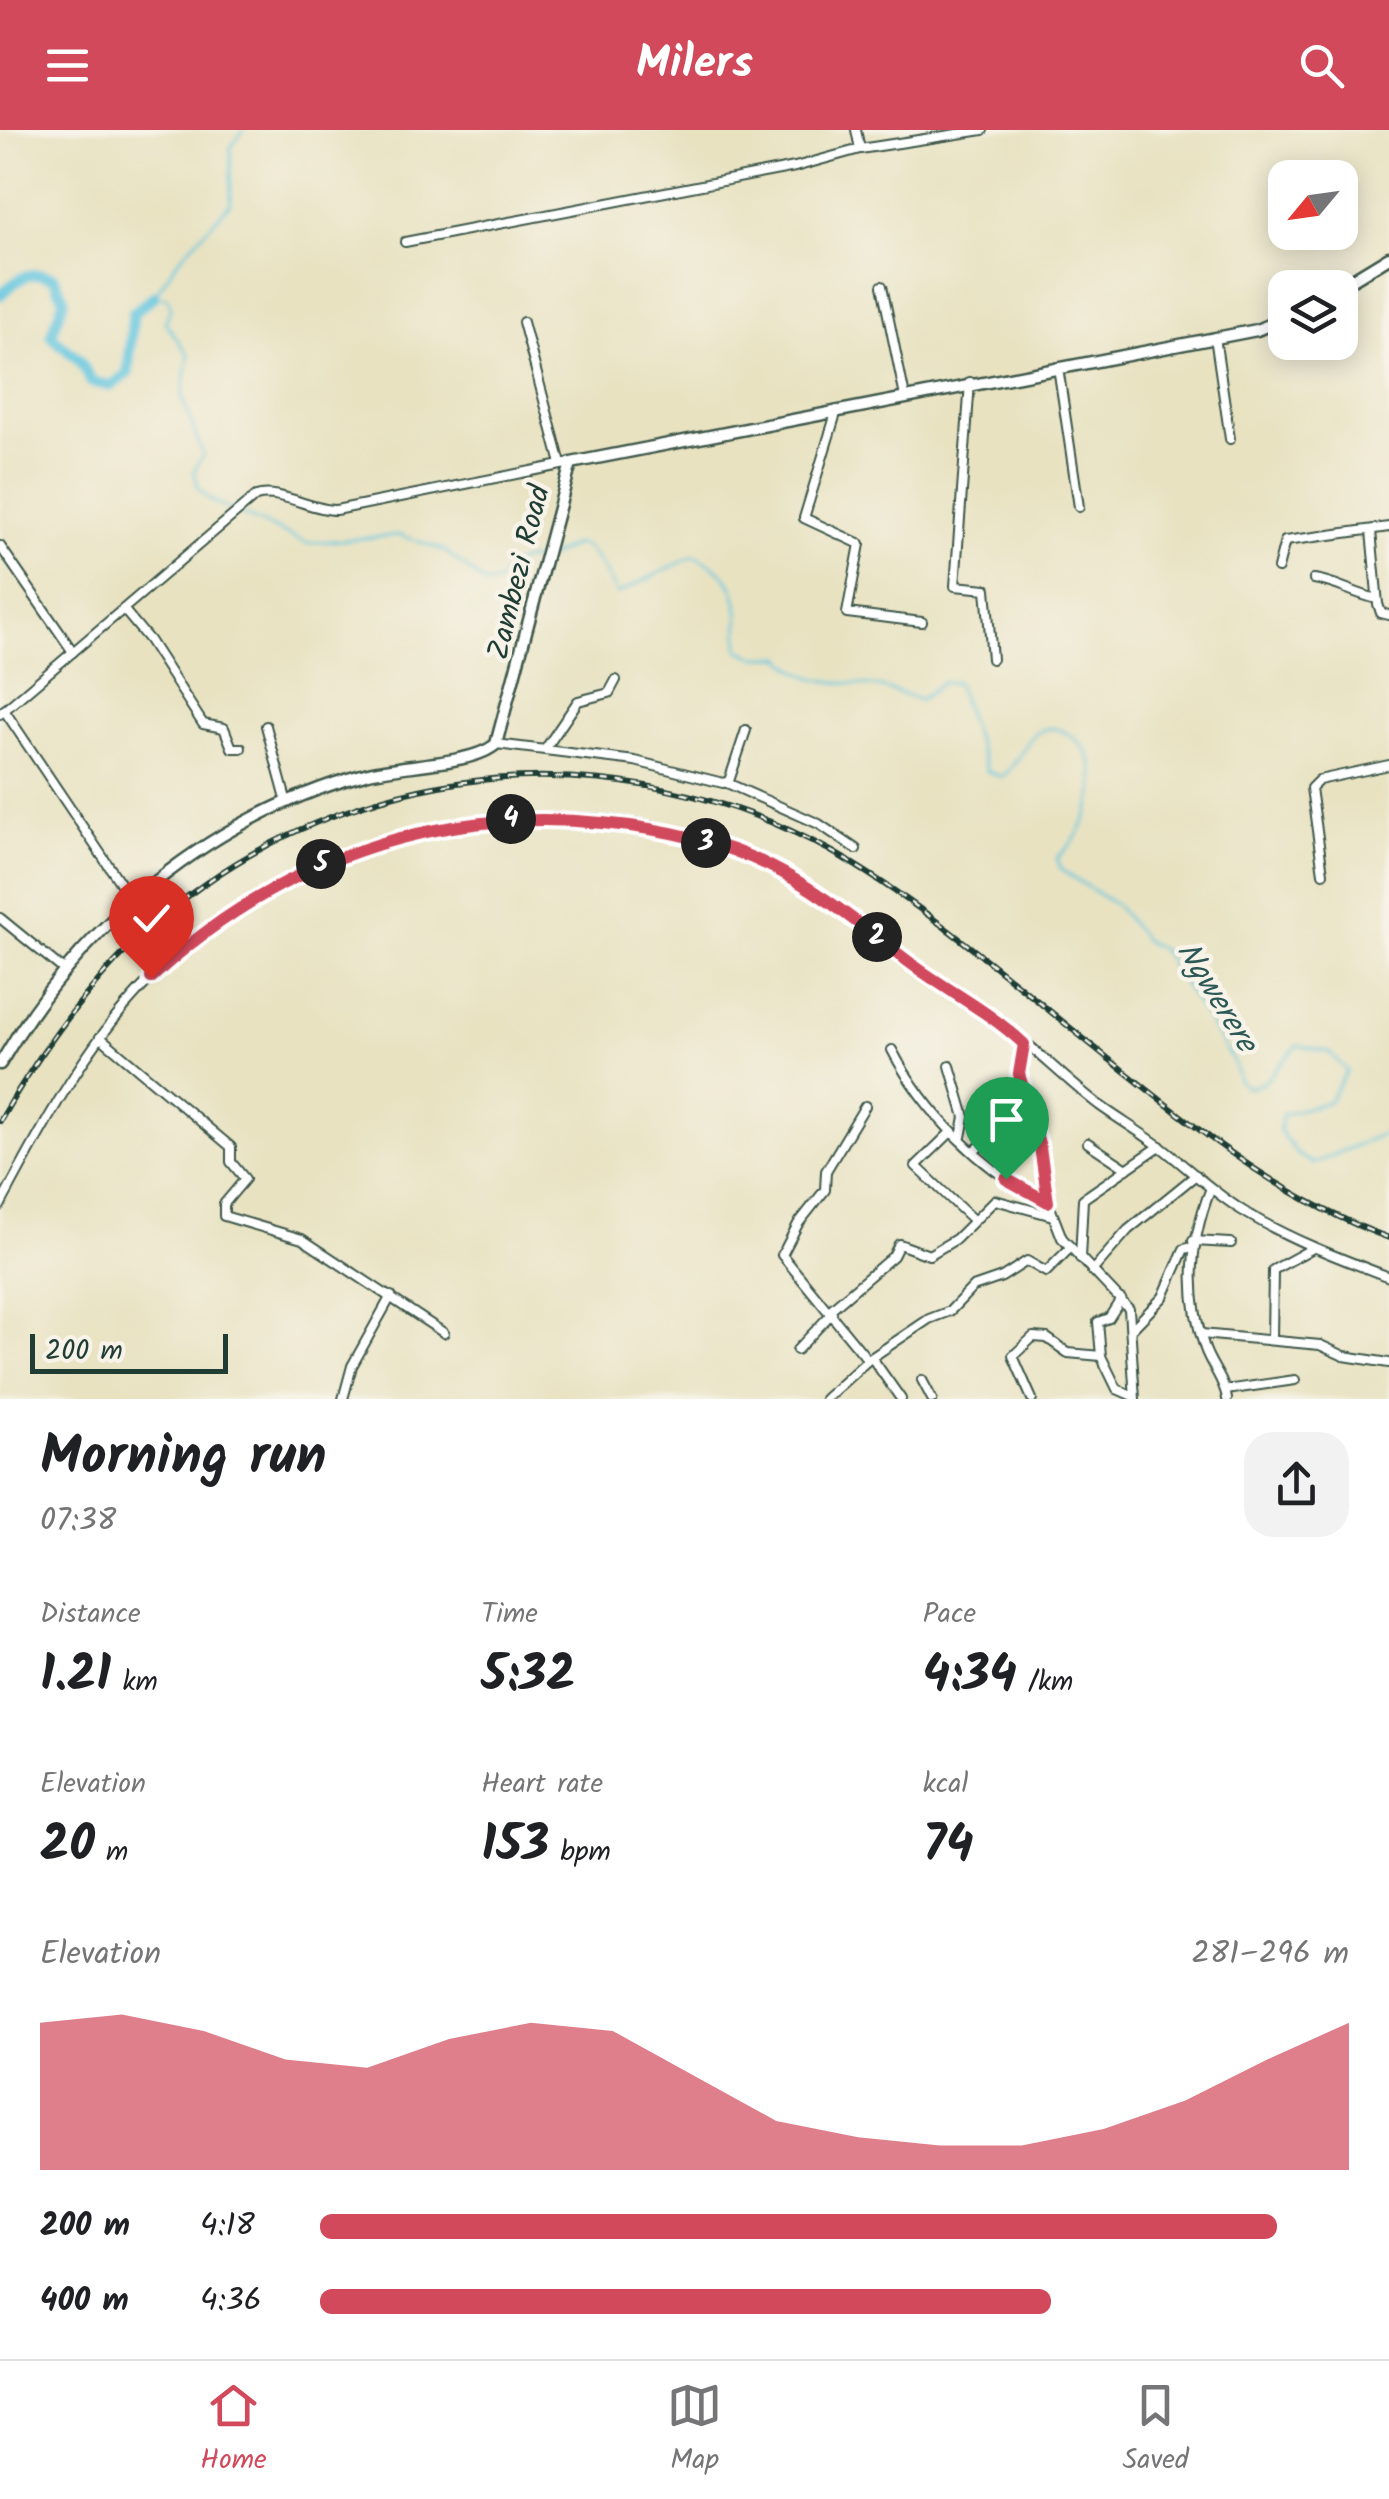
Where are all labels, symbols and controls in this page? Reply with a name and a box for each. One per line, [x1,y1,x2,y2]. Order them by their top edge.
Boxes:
text: Milers [636,29,753,101]
icon: menu [40,38,95,93]
icon: search [1294,38,1349,93]
north arrow [1268,160,1358,250]
map controls [1268,160,1358,360]
button: layers [1268,270,1358,360]
street label: Zambezi Road [475,479,565,665]
pin: 4 [486,794,536,844]
text: 4 [503,796,519,841]
pin: 3 [681,818,731,868]
text: 3 [698,820,714,865]
pin: 5 [296,839,346,889]
text: 5 [314,841,328,886]
pin [109,876,194,979]
icon: check [124,891,179,946]
pin: 2 [852,912,902,962]
text: 2 [869,914,885,959]
water label: Ngwerere [1162,932,1271,1065]
pin [964,1077,1049,1180]
icon: arrive [979,1092,1034,1147]
scale bar [30,1329,228,1374]
text: 200 m [45,1329,123,1374]
text: Morning run [40,1415,327,1502]
button: share [1244,1432,1349,1537]
text: 07:38 [40,1496,116,1547]
text: Distance [40,1592,141,1637]
text: Time [481,1592,538,1637]
text: Pace [923,1592,976,1637]
text: 1.21 [40,1637,111,1717]
text: 5:32 [481,1637,575,1717]
text: 4:34 [923,1637,1017,1717]
text: km [111,1660,158,1705]
text: /km [1017,1660,1073,1705]
text: Elevation [40,1762,146,1807]
text: Heart rate [481,1762,603,1807]
text: kcal [923,1762,968,1807]
text: 20 [40,1807,95,1887]
text: 153 [481,1807,549,1887]
text: 74 [923,1807,974,1887]
text: m [95,1830,128,1875]
text: bpm [549,1830,611,1875]
text: Elevation [40,1929,161,1980]
text: 281–296 m [1191,1929,1349,1980]
text: 200 m [40,2201,130,2252]
text: 4:18 [200,2201,255,2252]
text: 400 m [40,2276,129,2327]
text: 4:36 [200,2276,262,2327]
tab: Home [200,2378,267,2483]
tab: Map [667,2378,722,2483]
tab: Saved [1122,2378,1189,2483]

